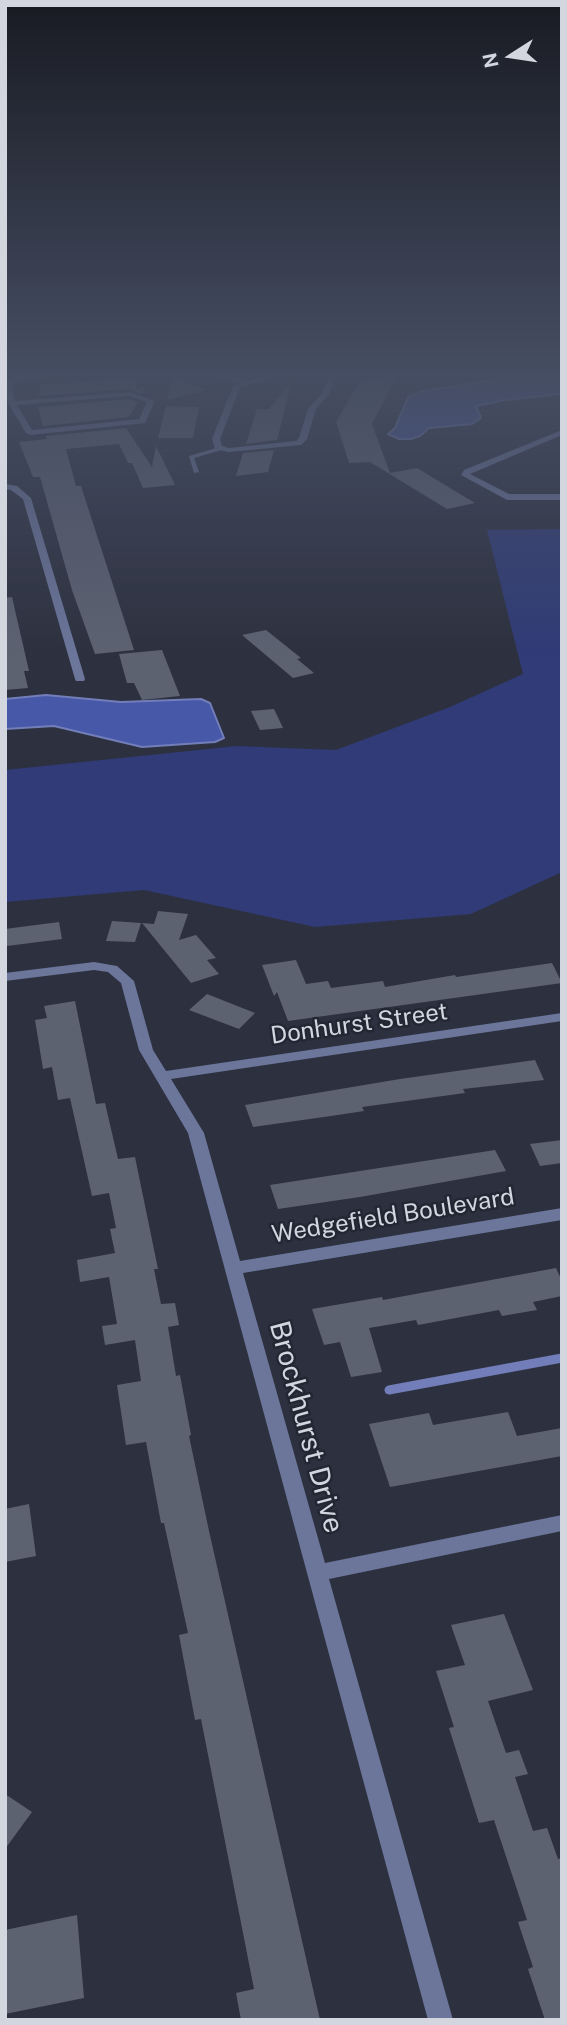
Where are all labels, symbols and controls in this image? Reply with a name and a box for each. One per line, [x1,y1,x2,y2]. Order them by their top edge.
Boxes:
north arrow [476,21,546,91]
text: N [478,51,503,70]
street label: Donhurst Street [269,997,449,1051]
street label: Wedgefield Boulevard [269,1183,517,1249]
street label: Brockhurst Drive [262,1317,350,1537]

